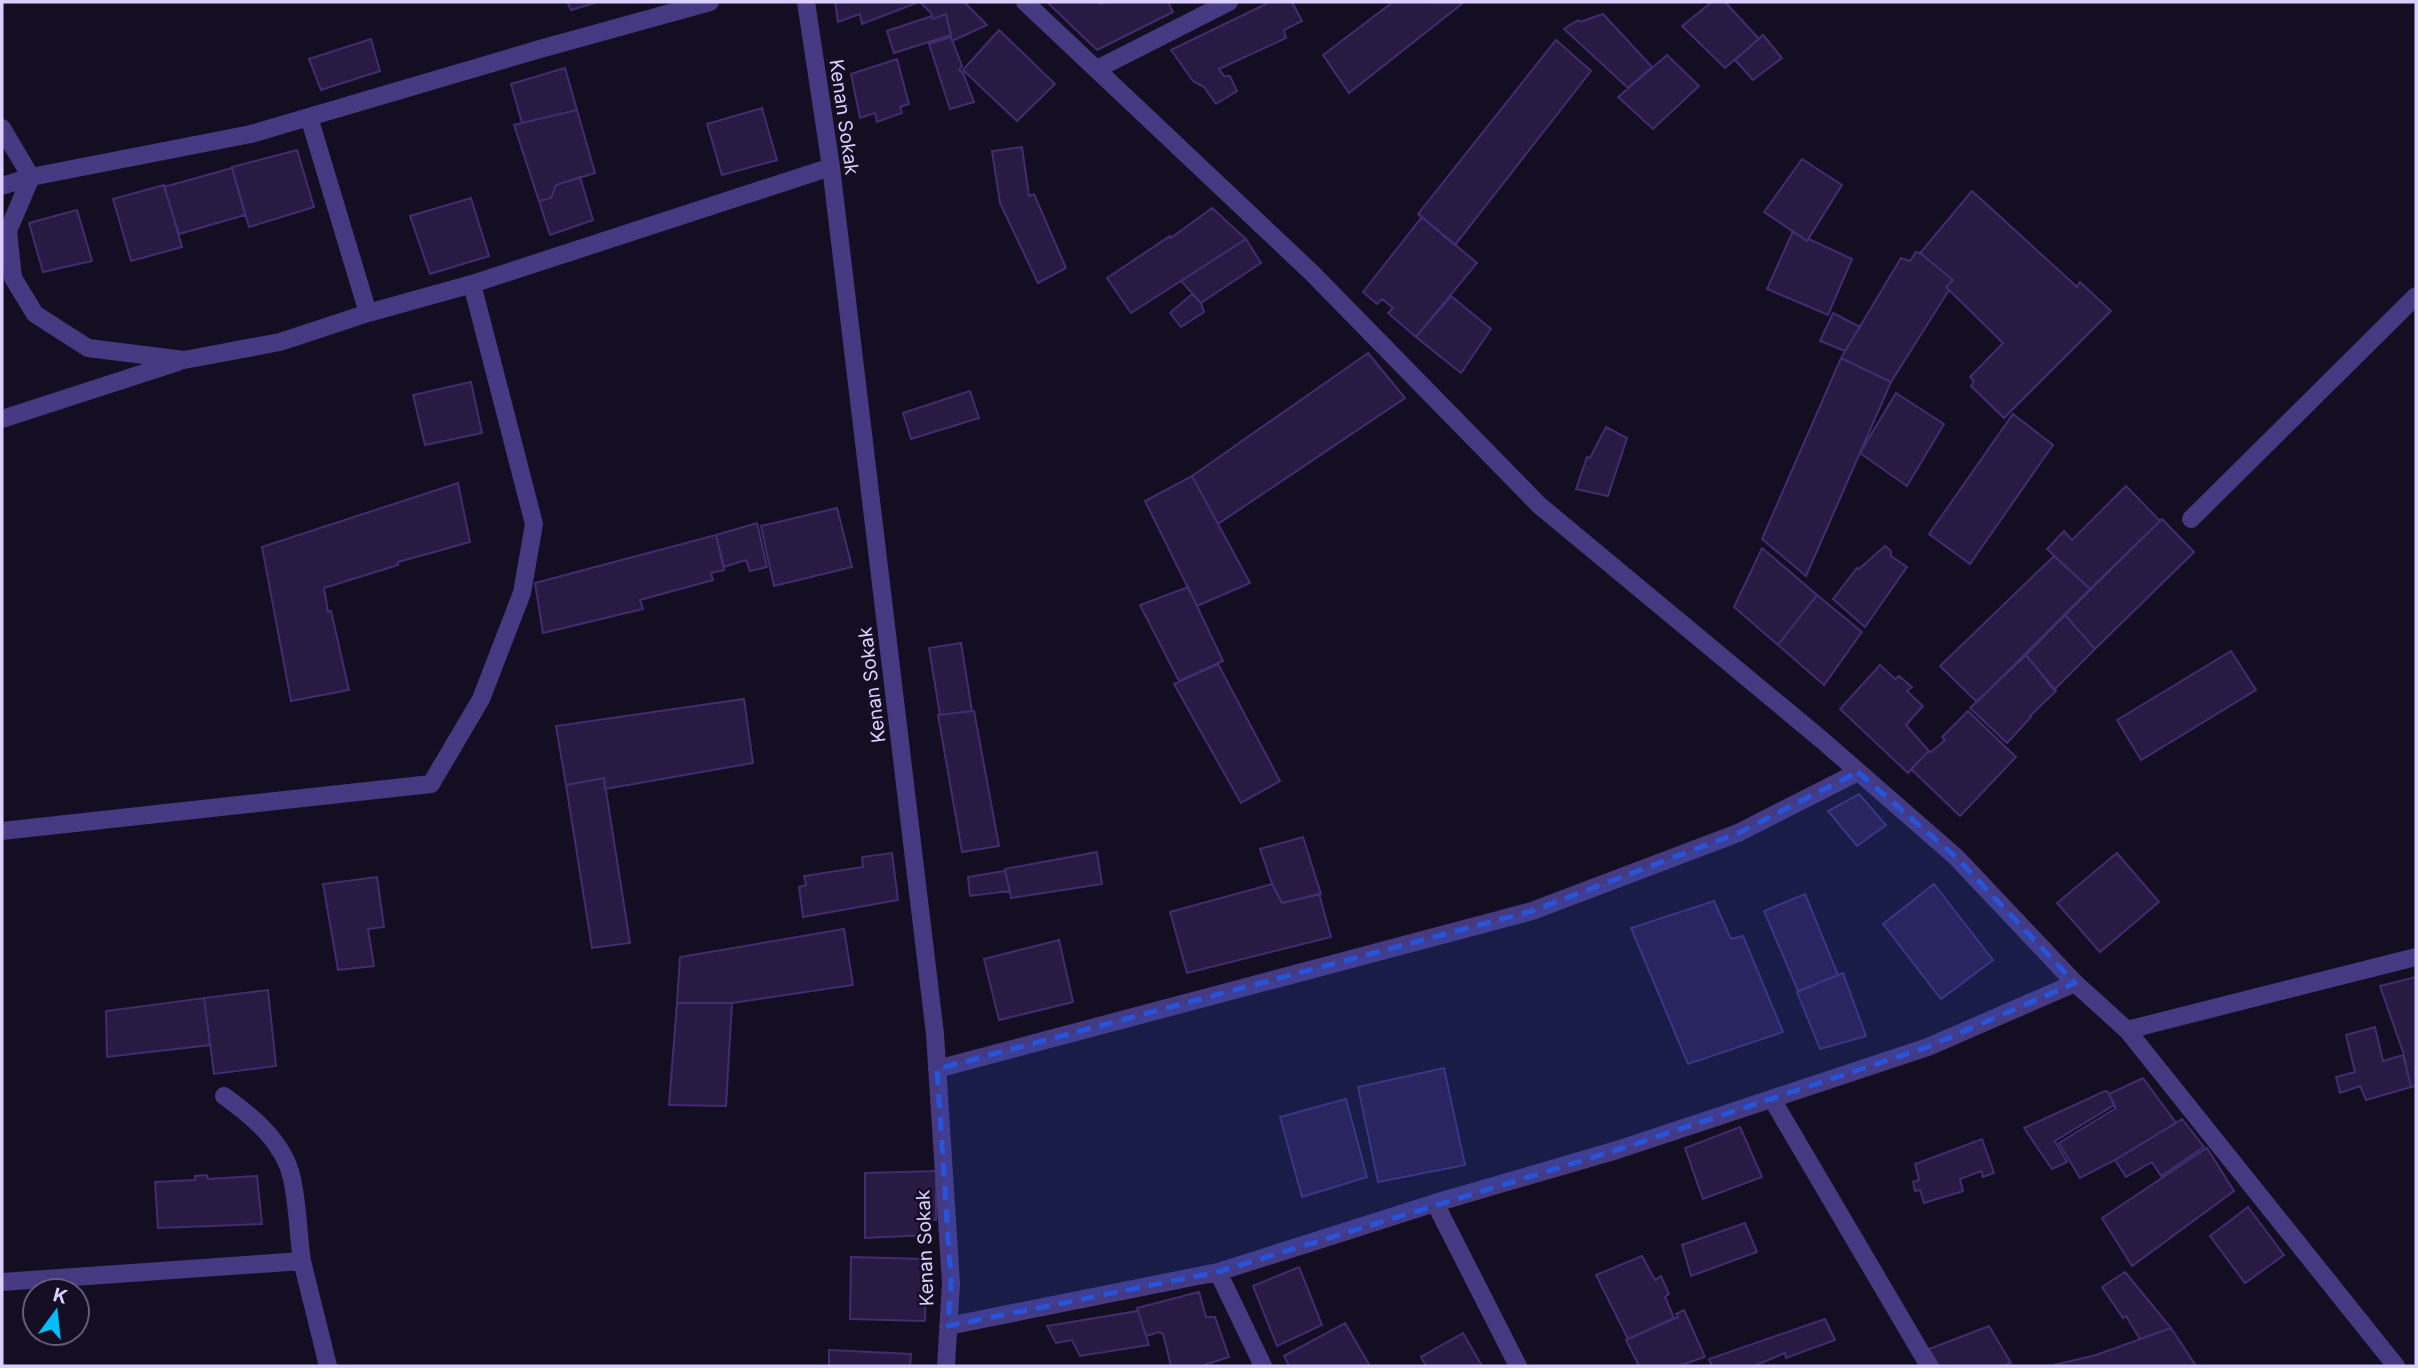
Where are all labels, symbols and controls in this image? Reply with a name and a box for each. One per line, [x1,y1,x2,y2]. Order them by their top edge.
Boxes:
street label: Kenan Sokak [824,58,864,177]
street label: Kenan Sokak [853,625,891,744]
street label: Kenan Sokak [911,1189,939,1307]
north arrow [21,1277,91,1347]
text: K [51,1283,70,1309]

